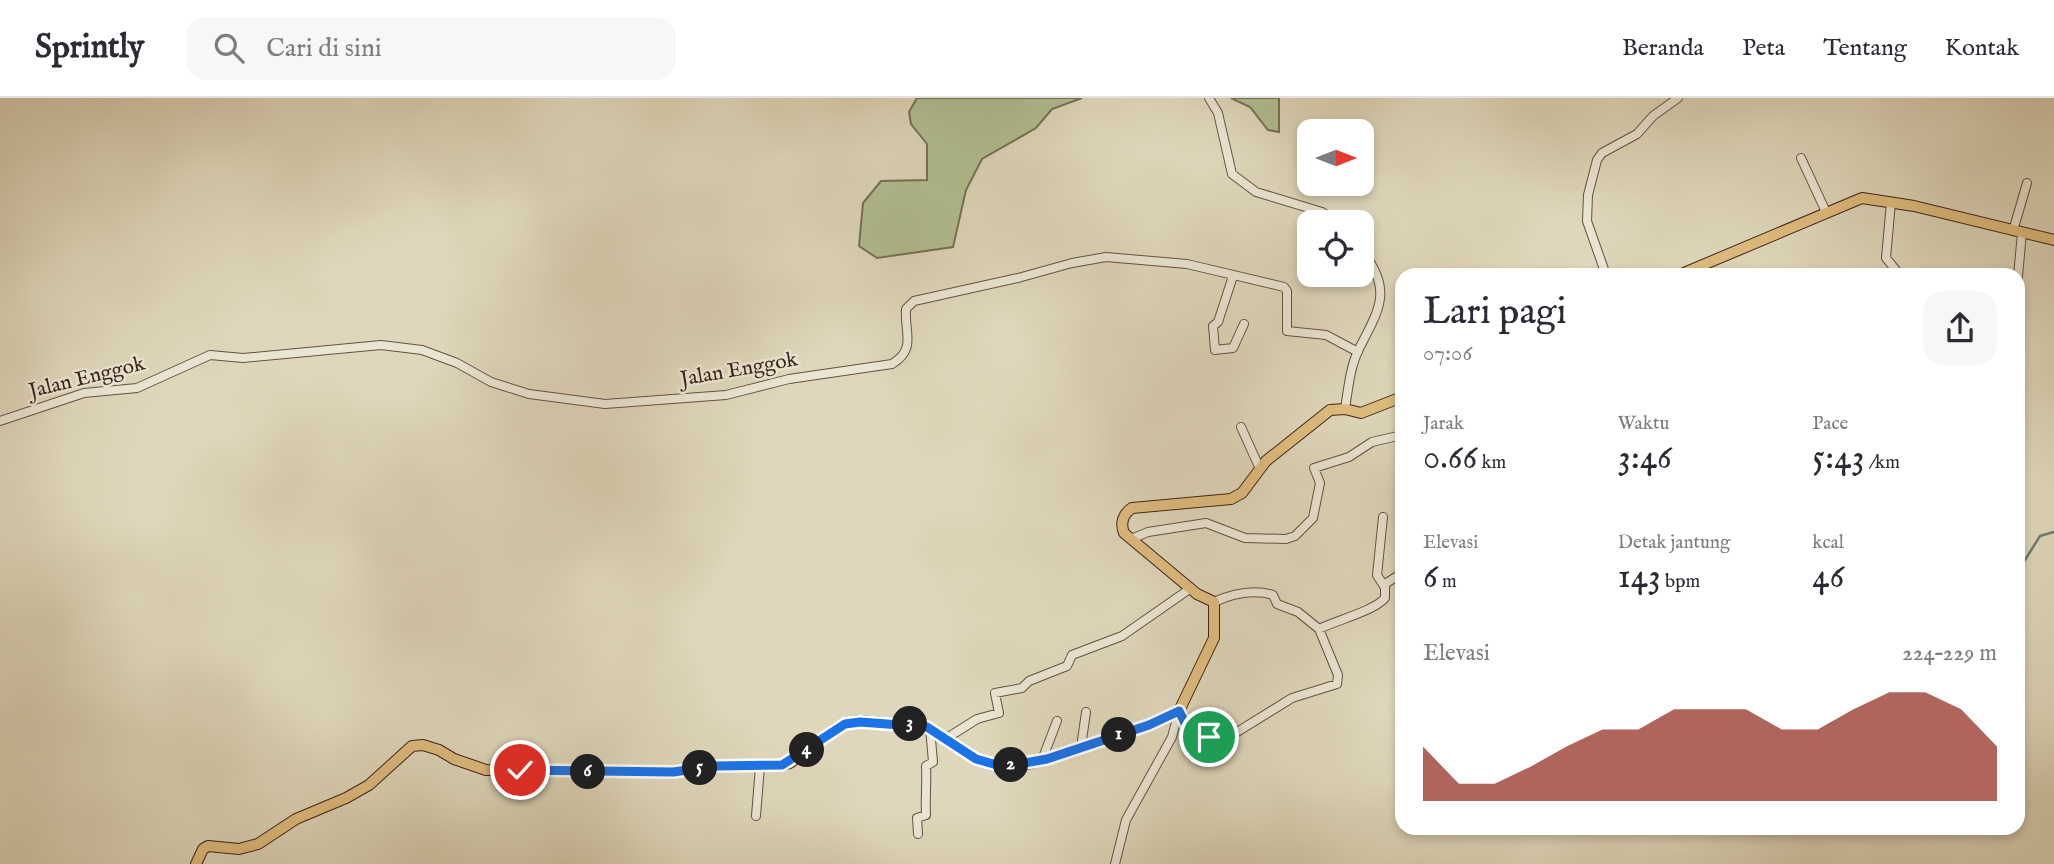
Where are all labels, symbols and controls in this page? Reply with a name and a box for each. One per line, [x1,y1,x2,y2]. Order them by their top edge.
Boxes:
search box [186,17,676,80]
text: Sprintly [35,27,144,69]
icon: search [210,29,248,67]
text: Cari di sini [266,32,382,65]
text: Beranda [1622,33,1704,64]
text: Peta [1742,33,1785,64]
text: Tentang [1823,33,1907,64]
text: Kontak [1945,33,2019,64]
north arrow [1297,119,1374,196]
map controls [1297,119,1374,287]
button: locate [1297,210,1374,287]
text: Lari pagi [1423,289,1567,337]
button: share [1923,291,1997,365]
text: 07:06 [1423,339,1472,368]
street label: Jalan Enggok [676,346,800,394]
street label: Jalan Enggok [24,350,149,406]
text: Jarak [1423,412,1464,436]
text: Waktu [1618,412,1669,436]
text: Pace [1812,412,1848,436]
text: 0.66 [1423,436,1477,481]
text: 3:46 [1618,436,1672,481]
text: 5:43 [1812,436,1864,481]
text: km [1477,451,1506,475]
text: /km [1864,451,1900,475]
text: Elevasi [1423,531,1478,555]
text: Detak jantung [1618,531,1730,555]
text: kcal [1812,531,1844,555]
text: 6 [1423,555,1438,600]
text: 143 [1618,555,1661,600]
text: 46 [1812,555,1844,600]
text: m [1438,570,1457,594]
text: bpm [1661,570,1700,594]
text: Elevasi [1423,639,1490,668]
text: 224–229 m [1902,639,1997,668]
pin: 3 [892,706,928,742]
pin [1179,707,1239,767]
text: 3 [906,711,913,735]
pin: 1 [1102,718,1136,752]
icon: arrive [1190,718,1228,756]
text: 1 [1115,722,1122,746]
pin: 4 [790,732,824,768]
text: 4 [802,737,811,761]
pin [490,740,550,800]
pin: 2 [993,748,1028,782]
pin: 5 [682,750,718,786]
icon: check [501,751,539,789]
text: 2 [1006,752,1015,776]
pin: 6 [570,754,606,790]
text: 5 [696,755,703,779]
text: 6 [583,759,592,783]

